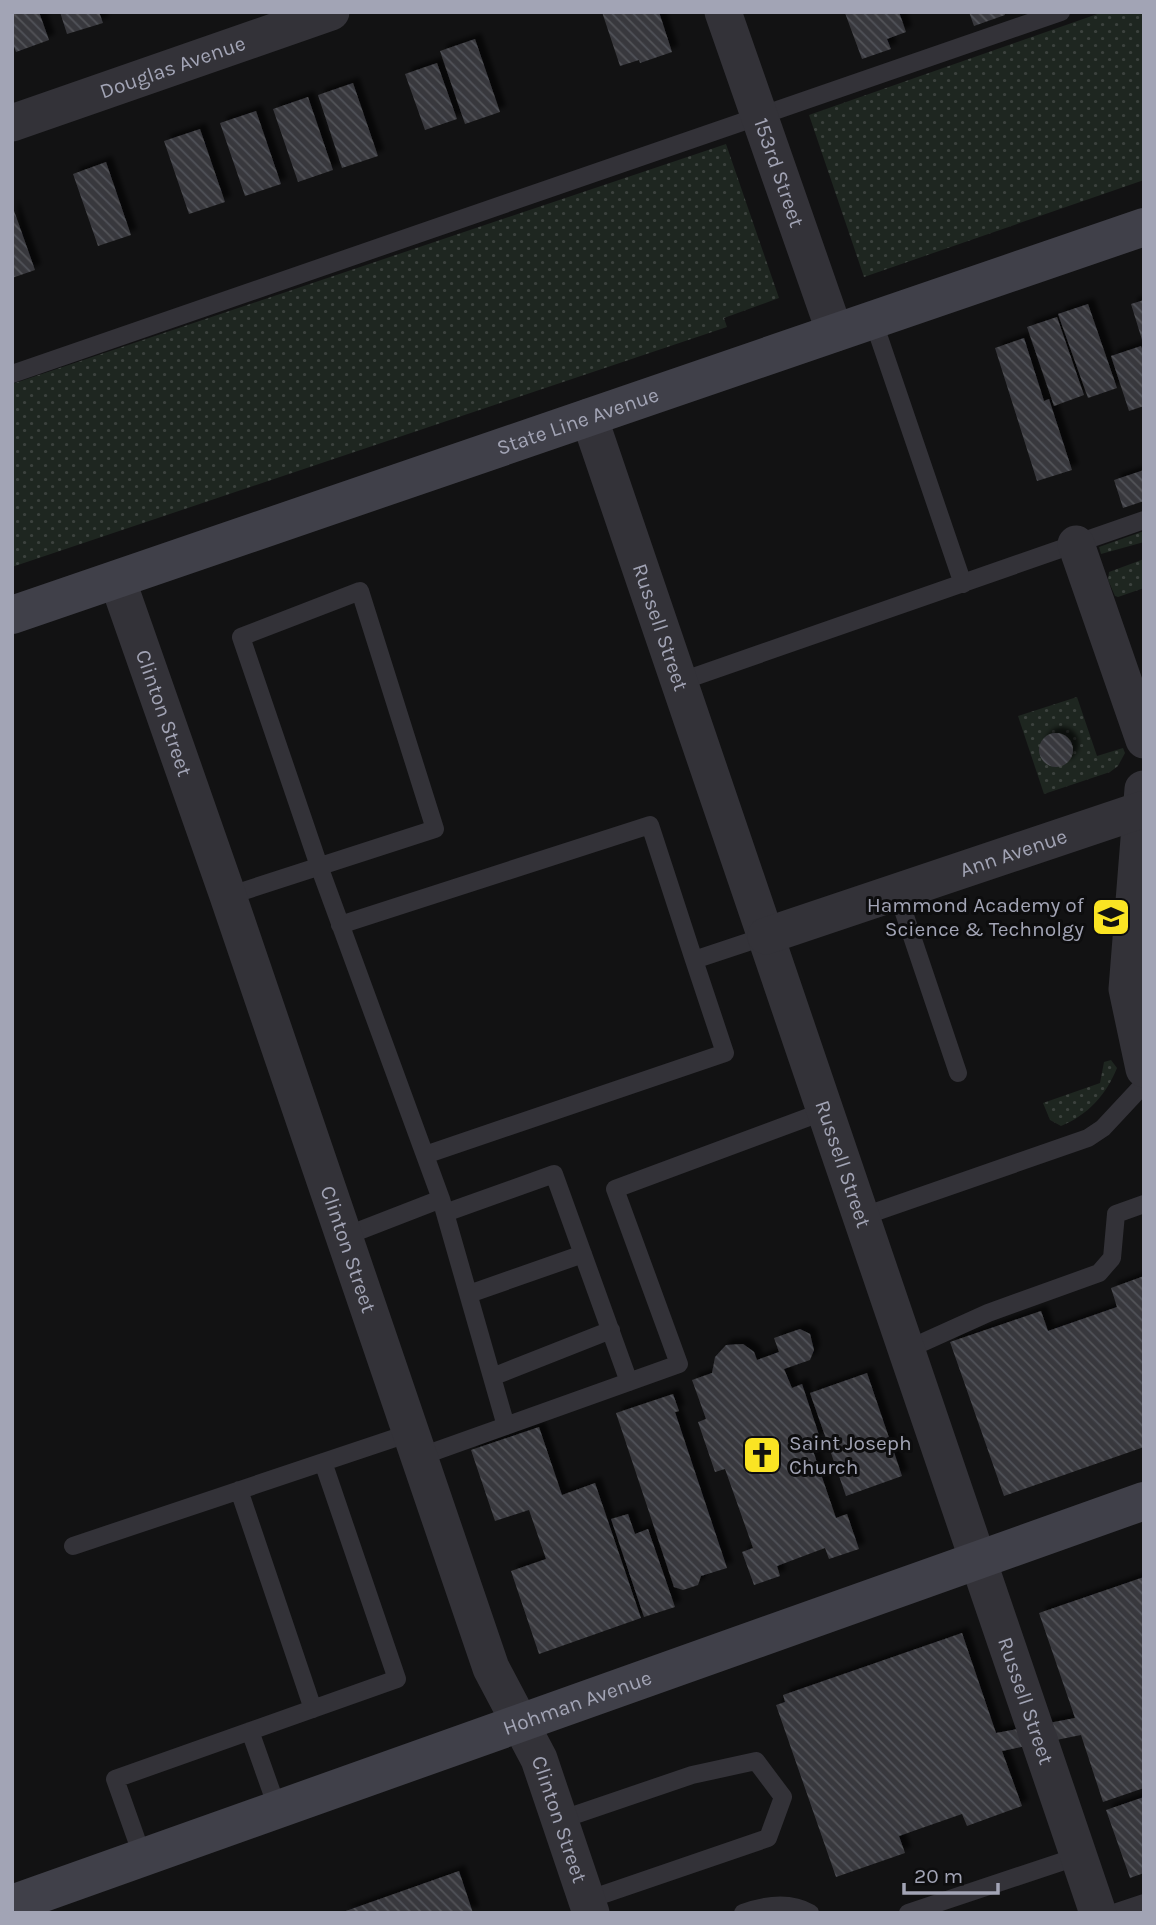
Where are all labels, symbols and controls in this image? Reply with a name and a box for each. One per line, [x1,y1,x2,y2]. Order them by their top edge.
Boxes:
street label: Douglas Avenue [97,31,249,104]
street label: 153rd Street [749,115,809,230]
street label: State Line Avenue [494,382,662,460]
street label: Russell Street [628,560,693,694]
street label: Clinton Street [131,647,197,780]
street label: Ann Avenue [957,824,1070,882]
place label: Hammond Academy of Science & Technolgy [867,893,1085,941]
school or university icon: Hammond Academy of Science & Technolgy [1090,896,1132,938]
street label: Russell Street [810,1097,876,1231]
street label: Clinton Street [316,1183,381,1316]
place label: Saint Joseph Church [789,1431,912,1479]
church icon: Saint Joseph Church [741,1434,783,1476]
street label: Russell Street [993,1634,1059,1768]
street label: Hohman Avenue [500,1665,655,1740]
street label: Clinton Street [527,1753,592,1886]
scale bar [904,1852,998,1896]
text: 20 m [914,1864,963,1888]

